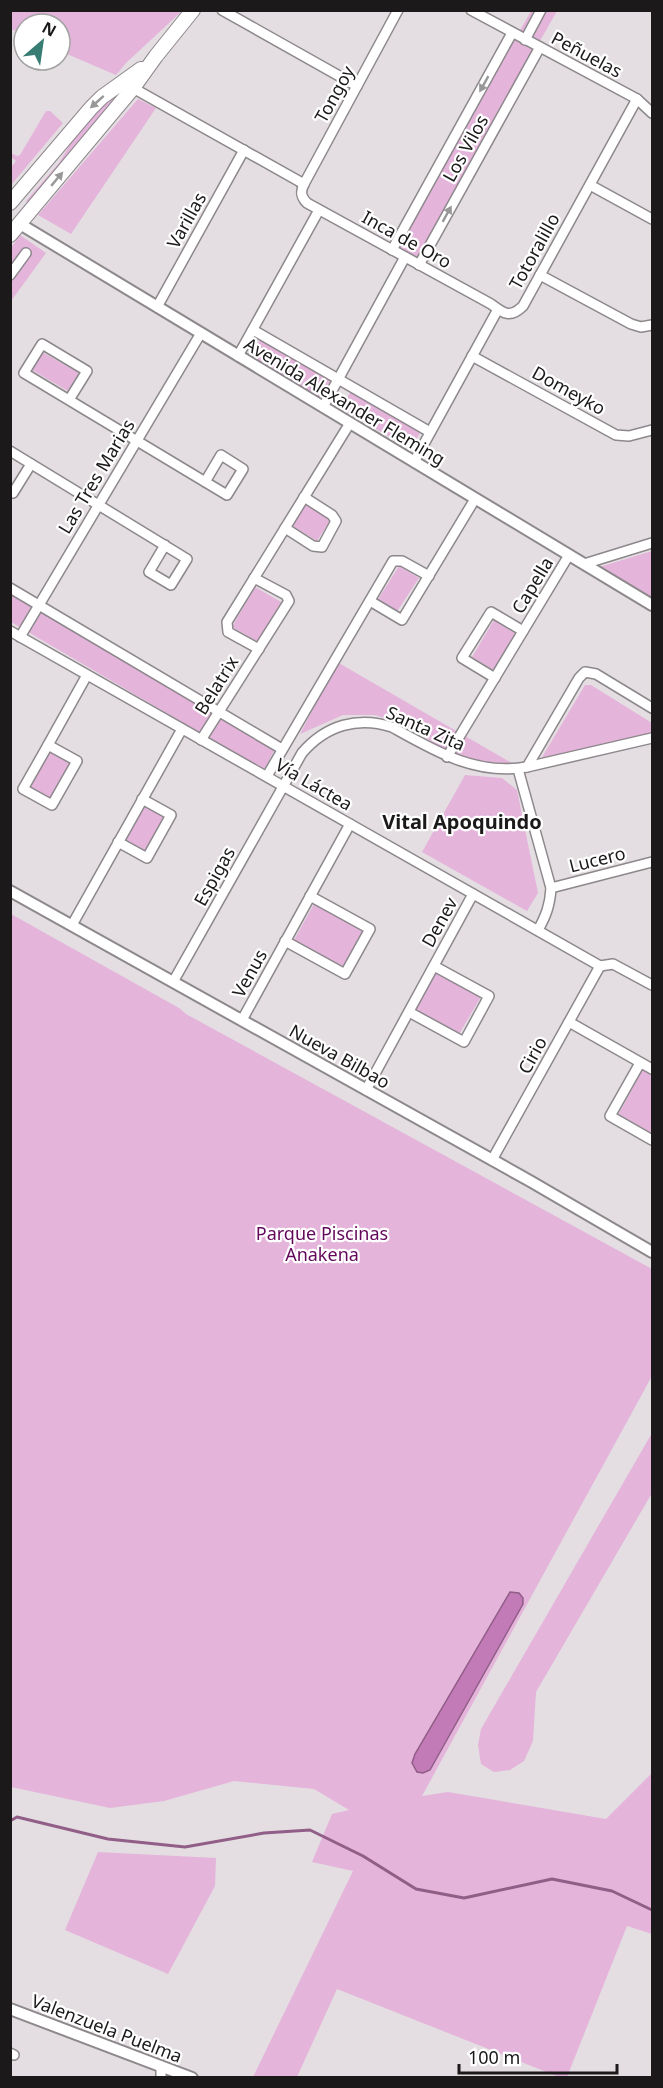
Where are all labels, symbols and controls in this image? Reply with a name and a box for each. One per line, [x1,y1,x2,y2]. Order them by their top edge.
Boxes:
north arrow [12,12,72,72]
text: N [38,16,60,42]
street label: Peñuelas [547,25,627,83]
street label: Tongoy [309,61,360,127]
one-way arrow [479,76,489,93]
one-way arrow [90,95,104,109]
street label: Los Vilos [437,110,493,186]
one-way arrow [51,171,64,187]
street label: Varillas [161,188,211,252]
street label: Inca de Oro [358,205,456,273]
one-way arrow [442,205,452,222]
street label: Totoralillo [503,209,565,293]
street label: Avenida Alexander Fleming [240,331,450,471]
street label: Domeyko [528,360,610,420]
street label: Las Tres Marias [52,414,140,538]
street label: Capella [506,552,558,618]
street label: Belatrix [189,651,244,719]
street label: Santa Zita [383,700,469,756]
street label: Vía Láctea [271,752,357,816]
district label: Vital Apoquindo [382,808,542,835]
street label: Lucero [566,840,628,878]
street label: Espigas [188,842,240,910]
street label: Denev [416,892,463,951]
street label: Venus [226,945,272,1001]
street label: Nueva Bilbao [285,1018,395,1094]
street label: Cirio [512,1032,552,1078]
park label: Parque Piscinas Anakena [256,1221,388,1266]
street label: Valenzuela Puelma [28,1988,186,2068]
scale bar [459,2037,616,2075]
text: 100 m [468,2045,520,2069]

